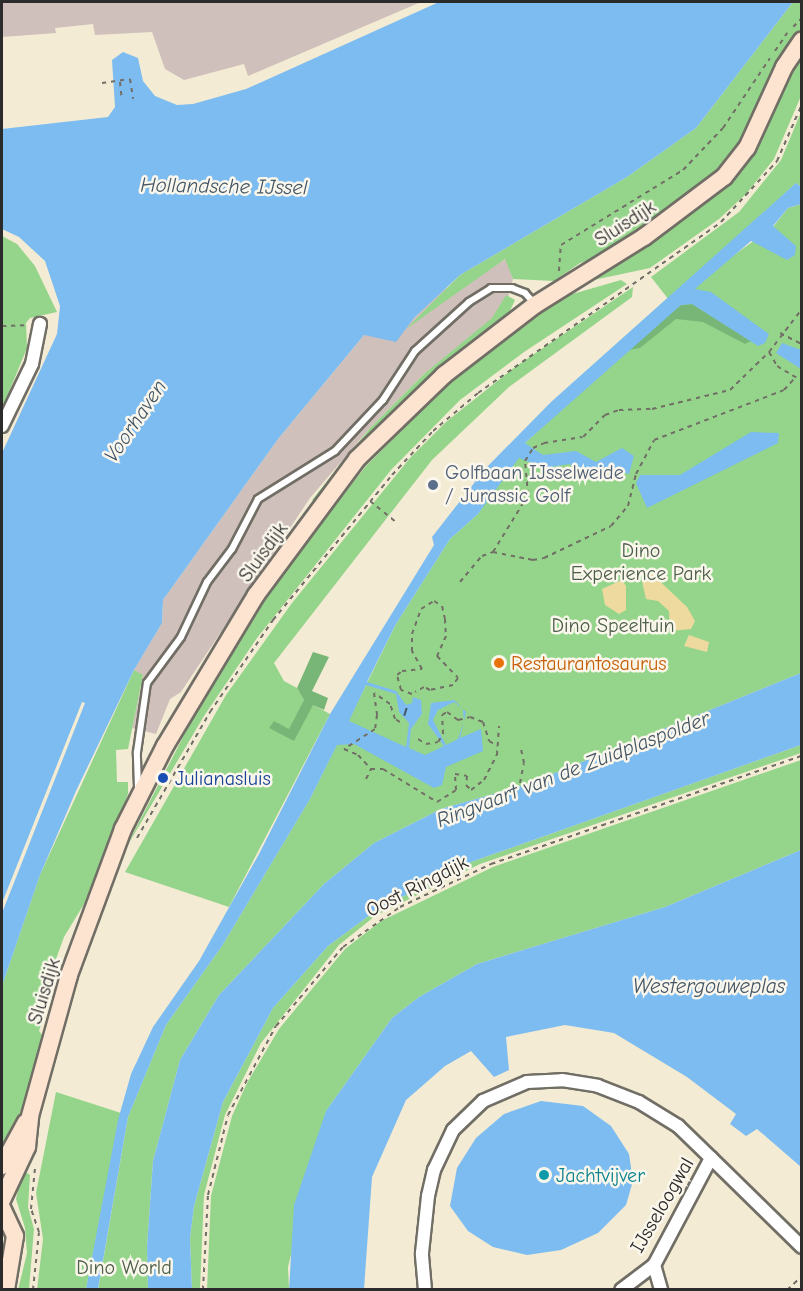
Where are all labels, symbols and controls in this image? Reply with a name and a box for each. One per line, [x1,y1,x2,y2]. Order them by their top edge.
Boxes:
water label: Hollandsche IJssel [140,172,308,200]
street label: Sluisdijk [590,194,660,252]
water label: Voorhaven [98,375,172,467]
place label: Golfbaan IJsselweide / Jurassic Golf [445,461,624,508]
marker: Golfbaan IJsselweide / Jurassic Golf [426,478,440,492]
street label: Sluisdijk [233,517,293,587]
park label: Dino Experience Park [571,539,711,586]
park label: Dino Speeltuin [551,613,675,637]
place label: Restaurantosaurus [511,651,666,675]
marker: Restaurantosaurus [492,656,506,670]
water label: Ringvaart van de Zuidplaspolder [433,705,713,833]
place label: Julianasluis [175,766,271,790]
marker: Julianasluis [156,771,170,785]
street label: Oost Ringdijk [362,850,472,922]
street label: Sluisdijk [23,955,65,1027]
water label: Westergouweplas [633,973,785,999]
street label: IJsseloogwal [625,1153,699,1257]
place label: Jachtvijver [556,1163,645,1187]
marker: Jachtvijver [537,1168,551,1182]
park label: Dino World [76,1255,172,1279]

